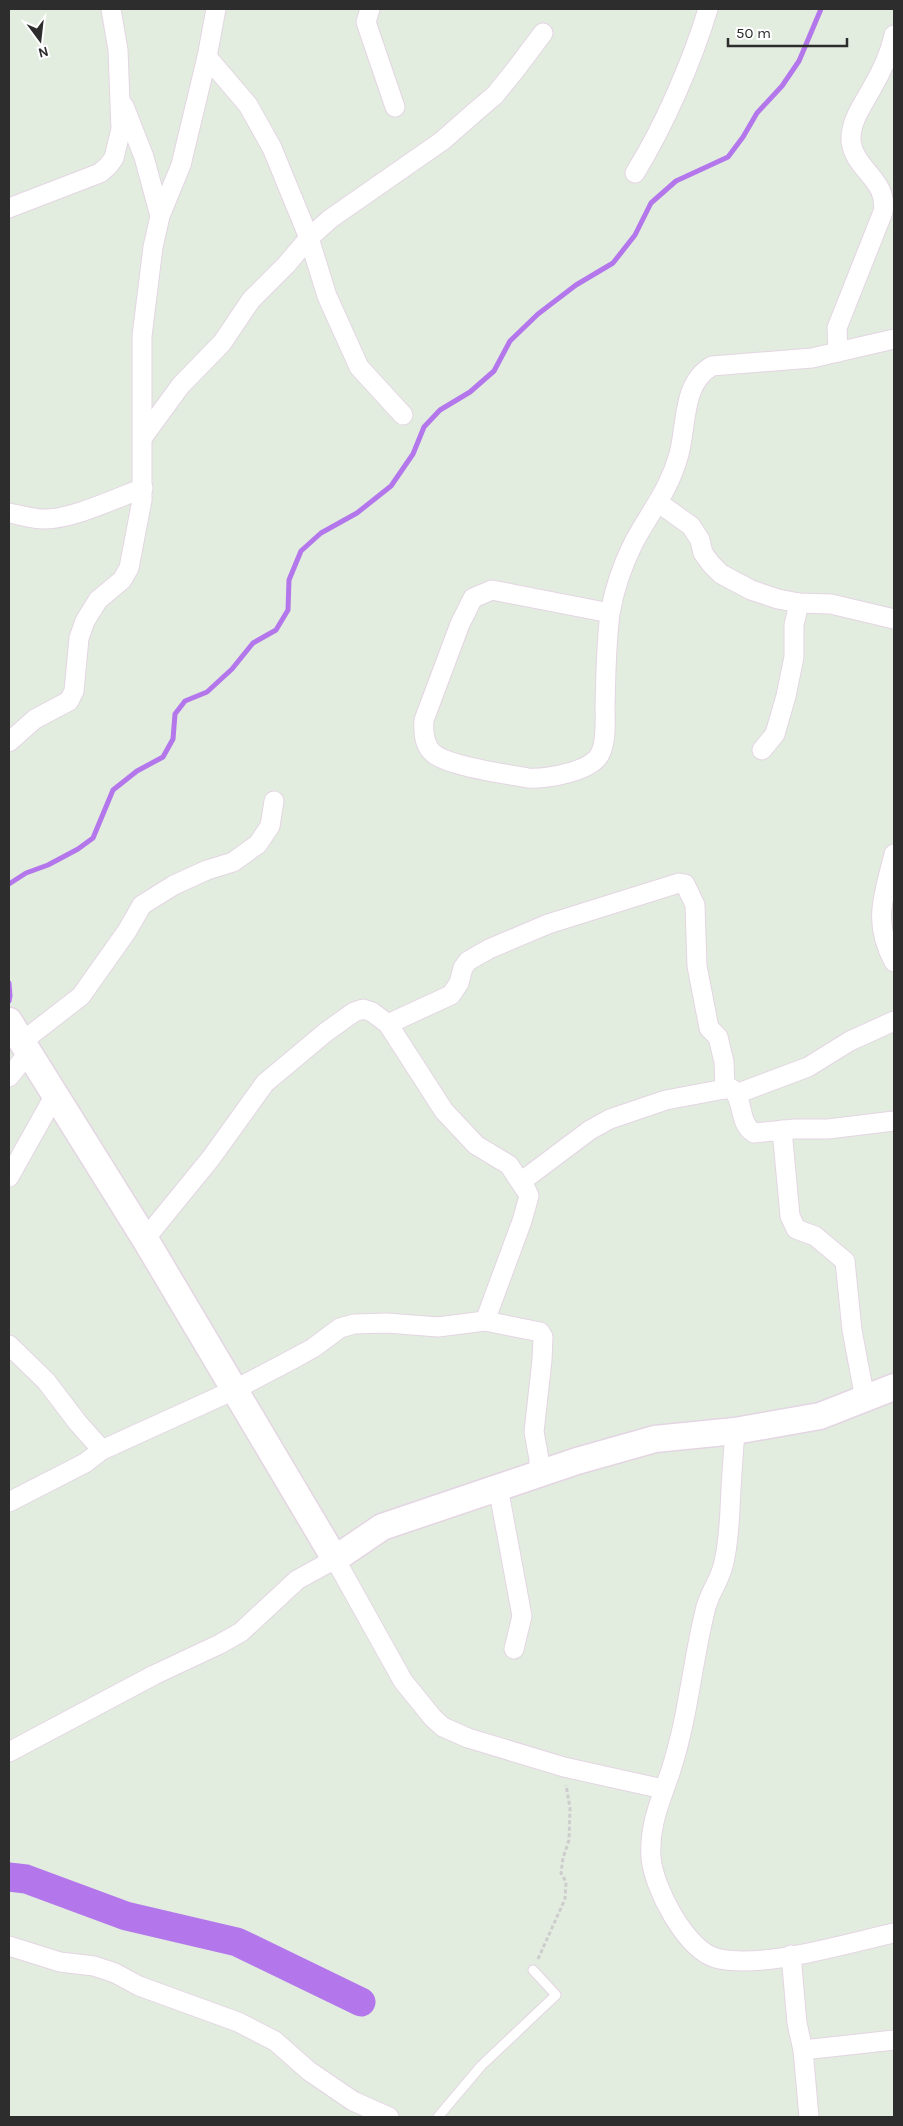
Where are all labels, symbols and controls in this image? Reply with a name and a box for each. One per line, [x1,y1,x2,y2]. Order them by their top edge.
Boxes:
north arrow [15,15,65,65]
scale bar [728,15,847,47]
text: 50 m [736,24,771,42]
text: N [36,43,50,62]

